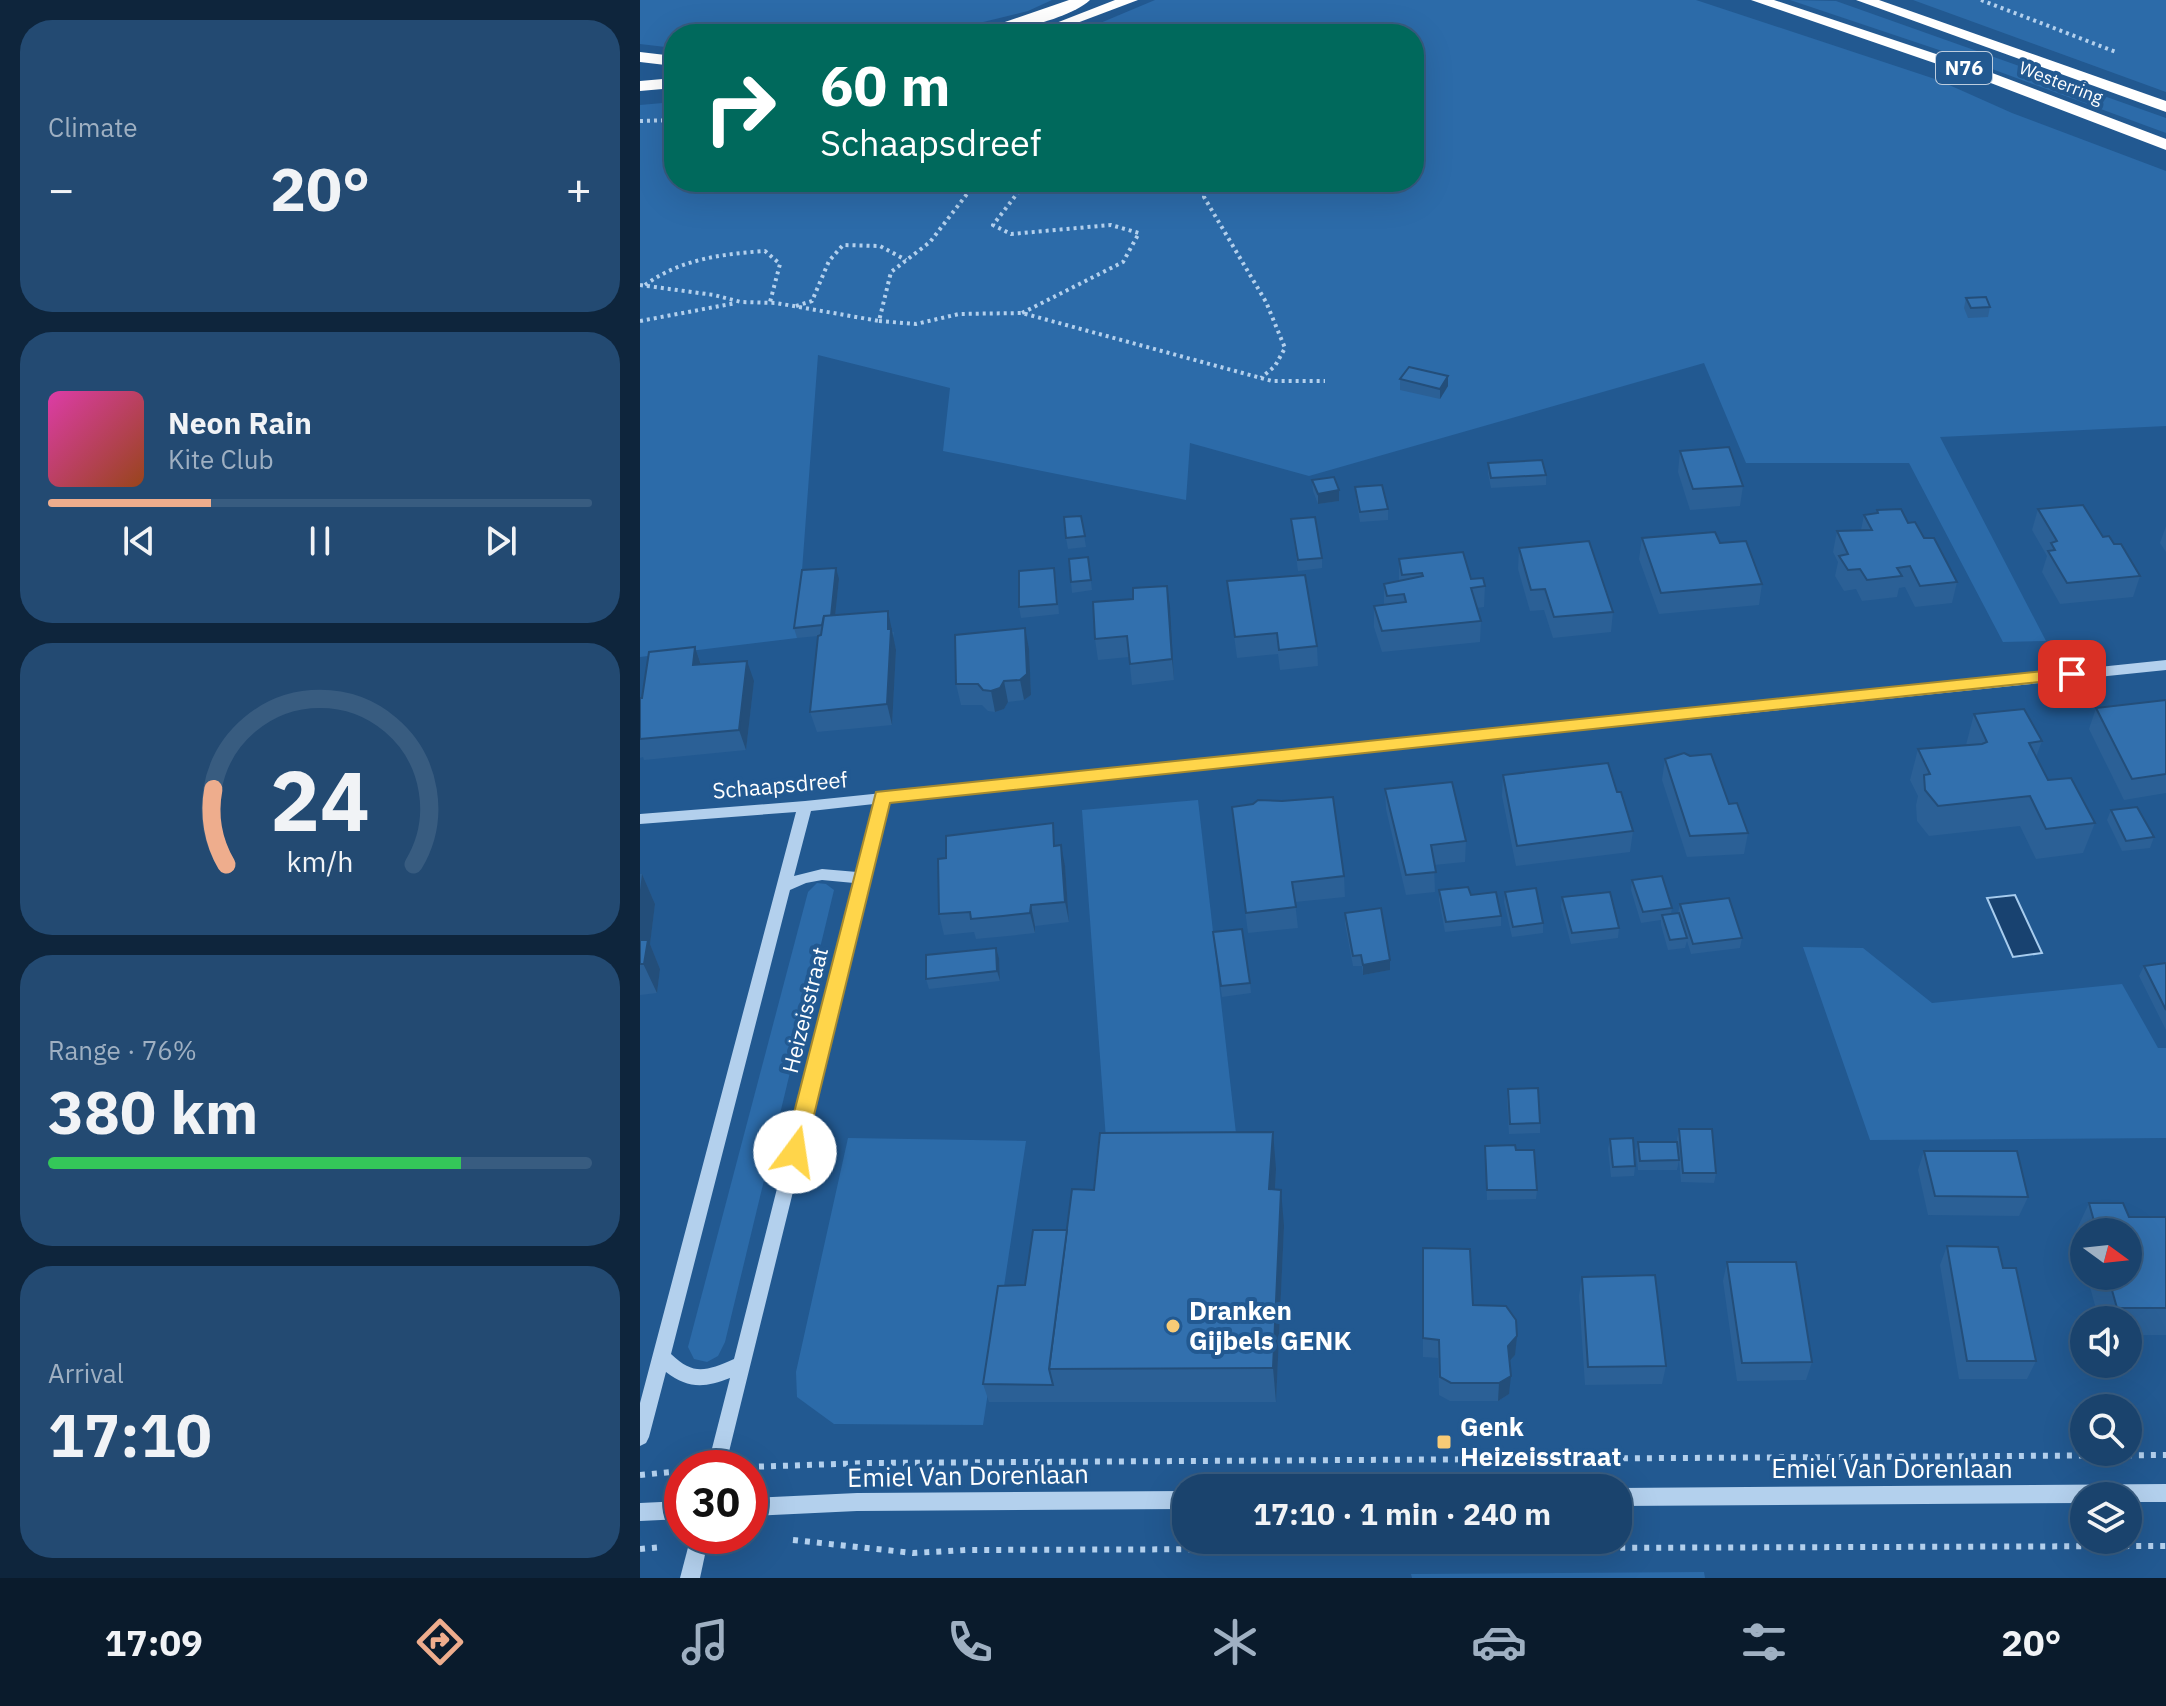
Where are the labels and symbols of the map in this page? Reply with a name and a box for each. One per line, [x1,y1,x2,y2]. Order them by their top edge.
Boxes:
road number: N76 [1936,52,1992,84]
street label: Westerring [2016,56,2107,109]
pin [2038,640,2106,708]
street label: Schaapsdreef [711,764,849,805]
street label: Heizeisstraat [775,944,834,1076]
position arrow [753,1110,837,1194]
north arrow [2070,1218,2142,1290]
place label: Dranken Gijbels GENK [1189,1293,1352,1357]
marker: Dranken Gijbels GENK [1164,1317,1182,1335]
place label: Genk Heizeisstraat [1460,1409,1621,1473]
marker: Genk Heizeisstraat [1435,1433,1453,1451]
speed limit sign: 30 [664,1450,768,1554]
street label: Emiel Van Dorenlaan [1771,1451,2013,1485]
street label: Emiel Van Dorenlaan [847,1456,1089,1494]

